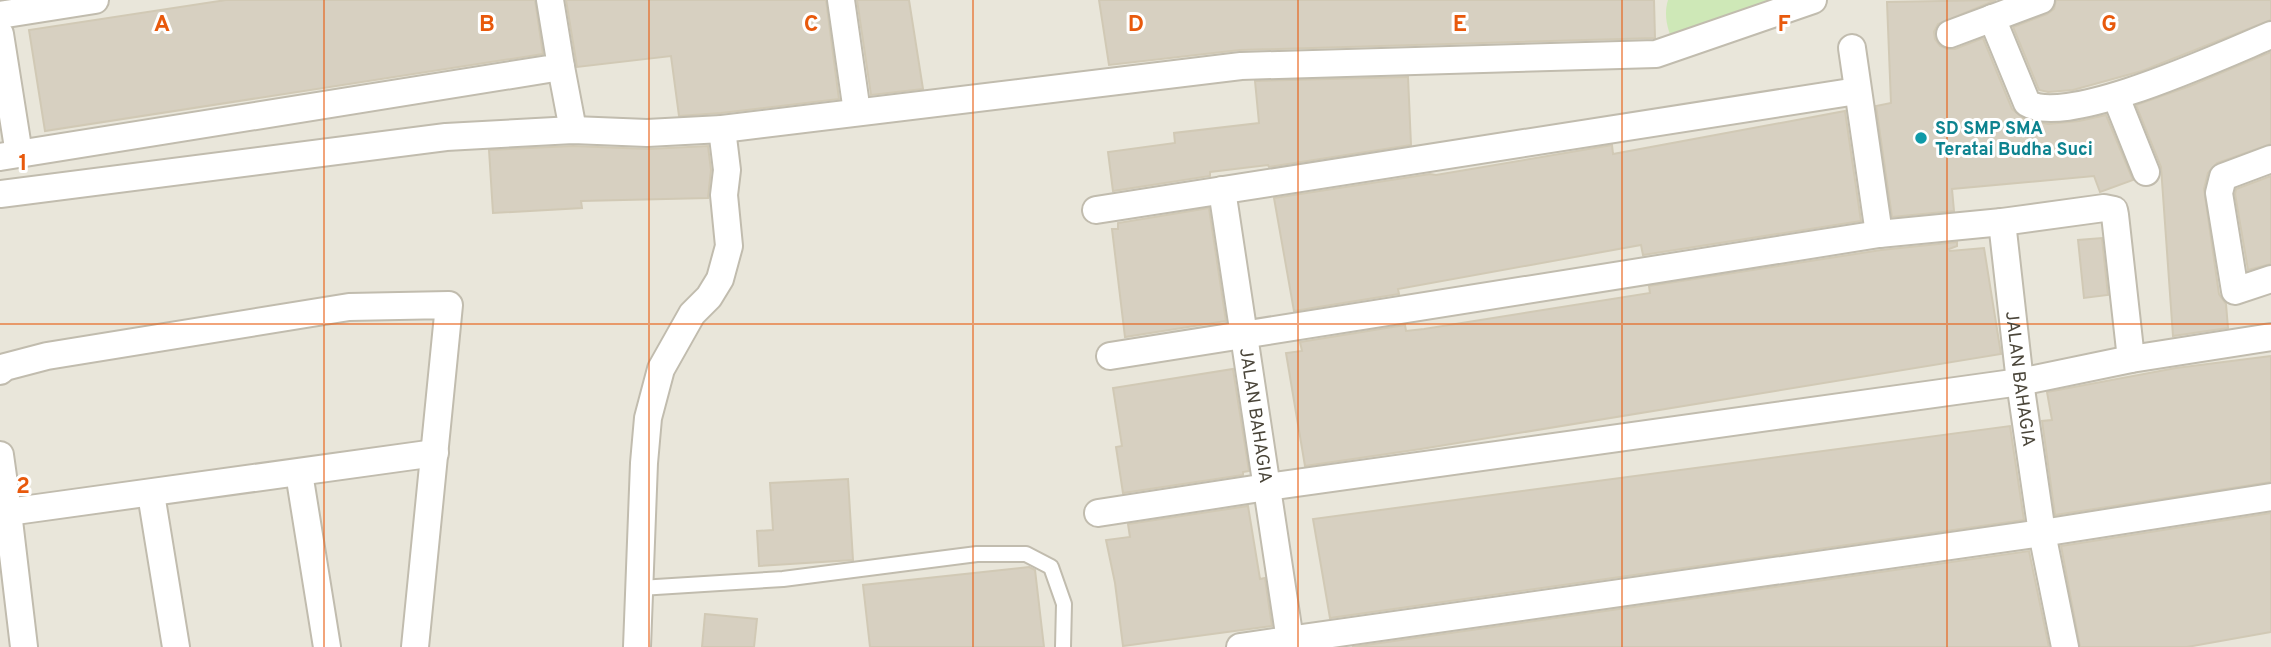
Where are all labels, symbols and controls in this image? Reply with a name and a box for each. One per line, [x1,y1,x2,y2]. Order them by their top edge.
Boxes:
text: A [154,11,170,40]
text: B [479,11,495,40]
text: C [804,11,818,40]
text: D [1128,11,1144,40]
text: E [1453,11,1467,40]
text: F [1777,11,1791,40]
text: G [2101,11,2117,40]
place label: SD SMP SMA Teratai Budha Suci [1935,118,2093,162]
marker: SD SMP SMA Teratai Budha Suci [1913,130,1929,146]
text: 1 [18,150,28,179]
street label: JALAN BAHAGIA [1999,310,2039,448]
street label: JALAN BAHAGIA [1233,346,1276,485]
text: 2 [16,473,30,502]

